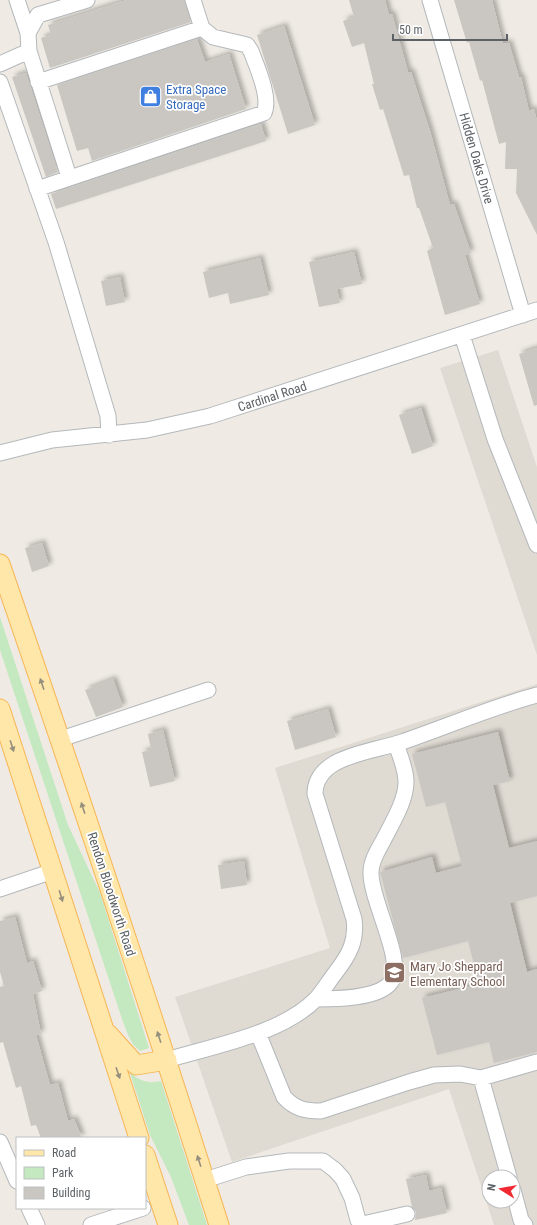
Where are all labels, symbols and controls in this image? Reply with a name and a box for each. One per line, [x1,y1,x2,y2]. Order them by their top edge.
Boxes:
scale bar [393,16,507,42]
text: 50 m [399,23,423,37]
place label: Extra Space Storage [166,82,226,112]
shop icon: Extra Space Storage [138,83,164,109]
street label: Hidden Oaks Drive [456,111,497,205]
street label: Cardinal Road [236,378,308,415]
one-way arrow [38,678,44,690]
one-way arrow [9,740,15,752]
one-way arrow [80,801,86,813]
street label: Rendon Bloodworth Road [84,830,139,958]
one-way arrow [58,891,64,903]
place label: Mary Jo Sheppard Elementary School [410,959,505,989]
school or university icon: Mary Jo Sheppard Elementary School [382,960,408,986]
one-way arrow [156,1031,162,1043]
one-way arrow [115,1068,121,1080]
legend [16,1137,146,1209]
text: Road [52,1146,76,1160]
one-way arrow [196,1155,202,1167]
text: Park [52,1166,74,1180]
north arrow [481,1169,521,1209]
text: N [485,1182,499,1192]
text: Building [52,1186,90,1200]

